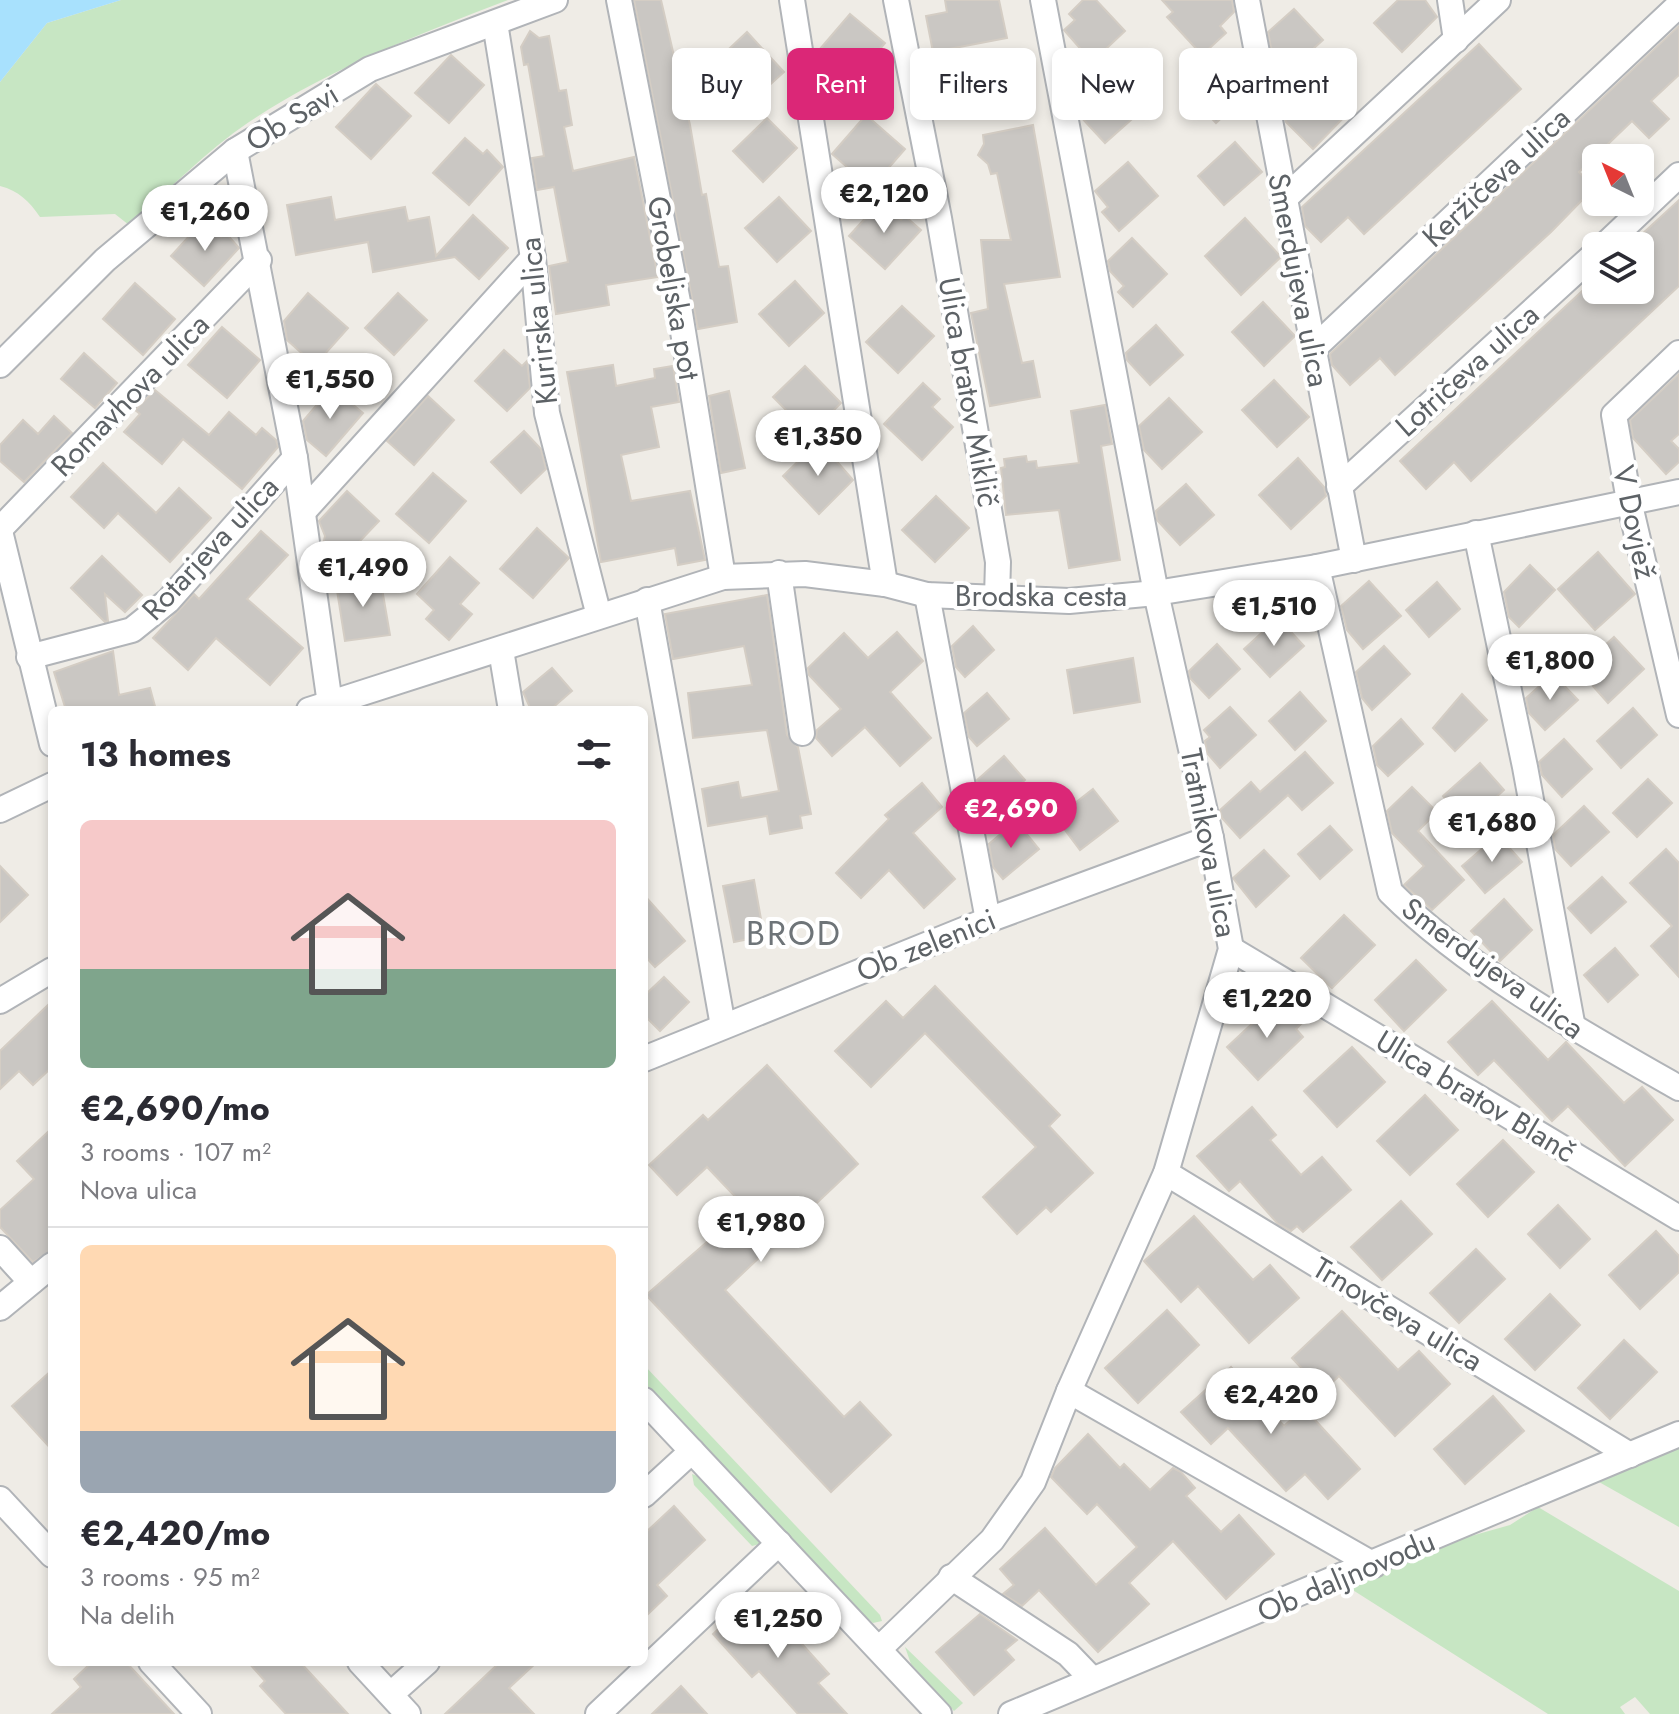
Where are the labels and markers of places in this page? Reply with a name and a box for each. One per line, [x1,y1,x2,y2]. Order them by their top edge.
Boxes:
pin: €2,120 [819,167,949,235]
pin: €1,260 [140,185,270,253]
pin: €1,550 [265,353,395,421]
pin: €1,350 [753,410,883,478]
pin: €1,490 [298,541,428,609]
pin: €1,510 [1209,580,1339,648]
pin: €1,800 [1485,634,1615,702]
pin: €2,690 [946,782,1076,850]
pin: €1,680 [1427,796,1557,864]
pin: €1,220 [1202,972,1332,1040]
pin: €1,980 [696,1196,826,1264]
pin: €2,420 [1206,1368,1336,1436]
pin: €1,250 [713,1592,843,1660]

